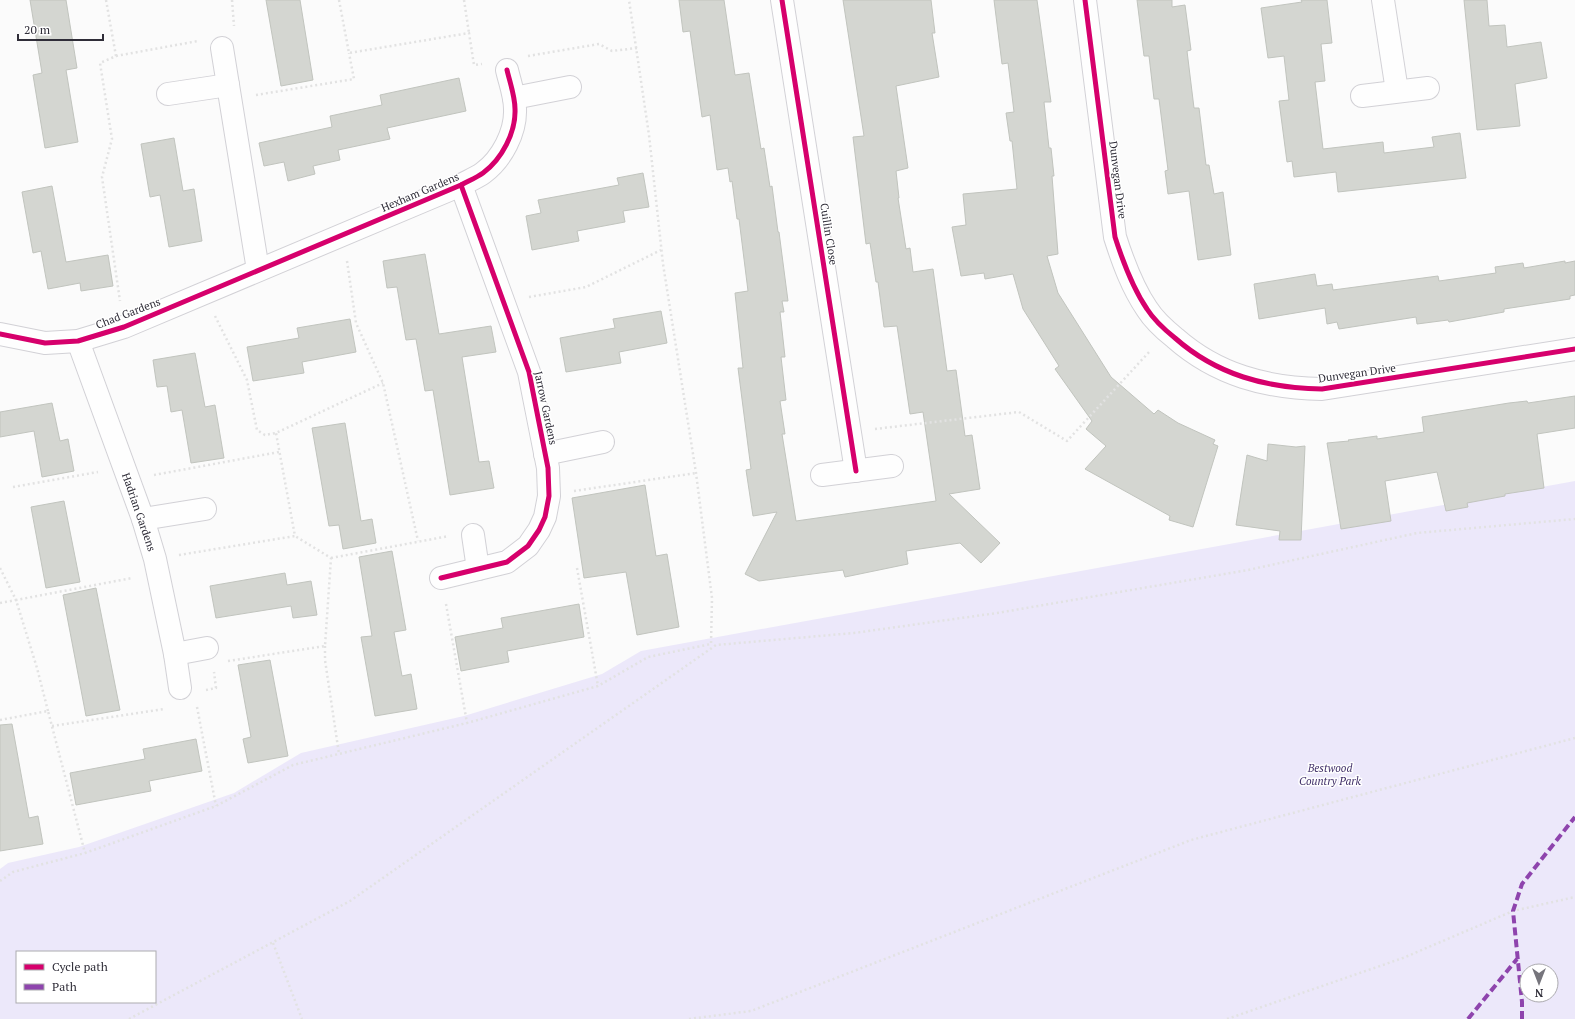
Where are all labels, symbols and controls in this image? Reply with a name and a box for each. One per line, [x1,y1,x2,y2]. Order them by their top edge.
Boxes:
scale bar [18,16,103,42]
text: 20 m [24,22,51,37]
street label: Dunvegan Drive [1106,140,1130,220]
street label: Hexham Gardens [379,169,461,215]
street label: Cuillin Close [817,202,841,266]
street label: Chad Gardens [94,294,163,332]
street label: Dunvegan Drive [1317,361,1397,385]
street label: Jarrow Gardens [531,370,561,446]
street label: Hadrian Gardens [119,471,159,553]
park label: Bestwood Country Park [1299,761,1362,788]
legend [16,951,156,1003]
text: Cycle path [52,959,108,974]
north arrow [1519,963,1559,1003]
text: Path [52,979,77,994]
text: N [1534,986,1543,1000]

